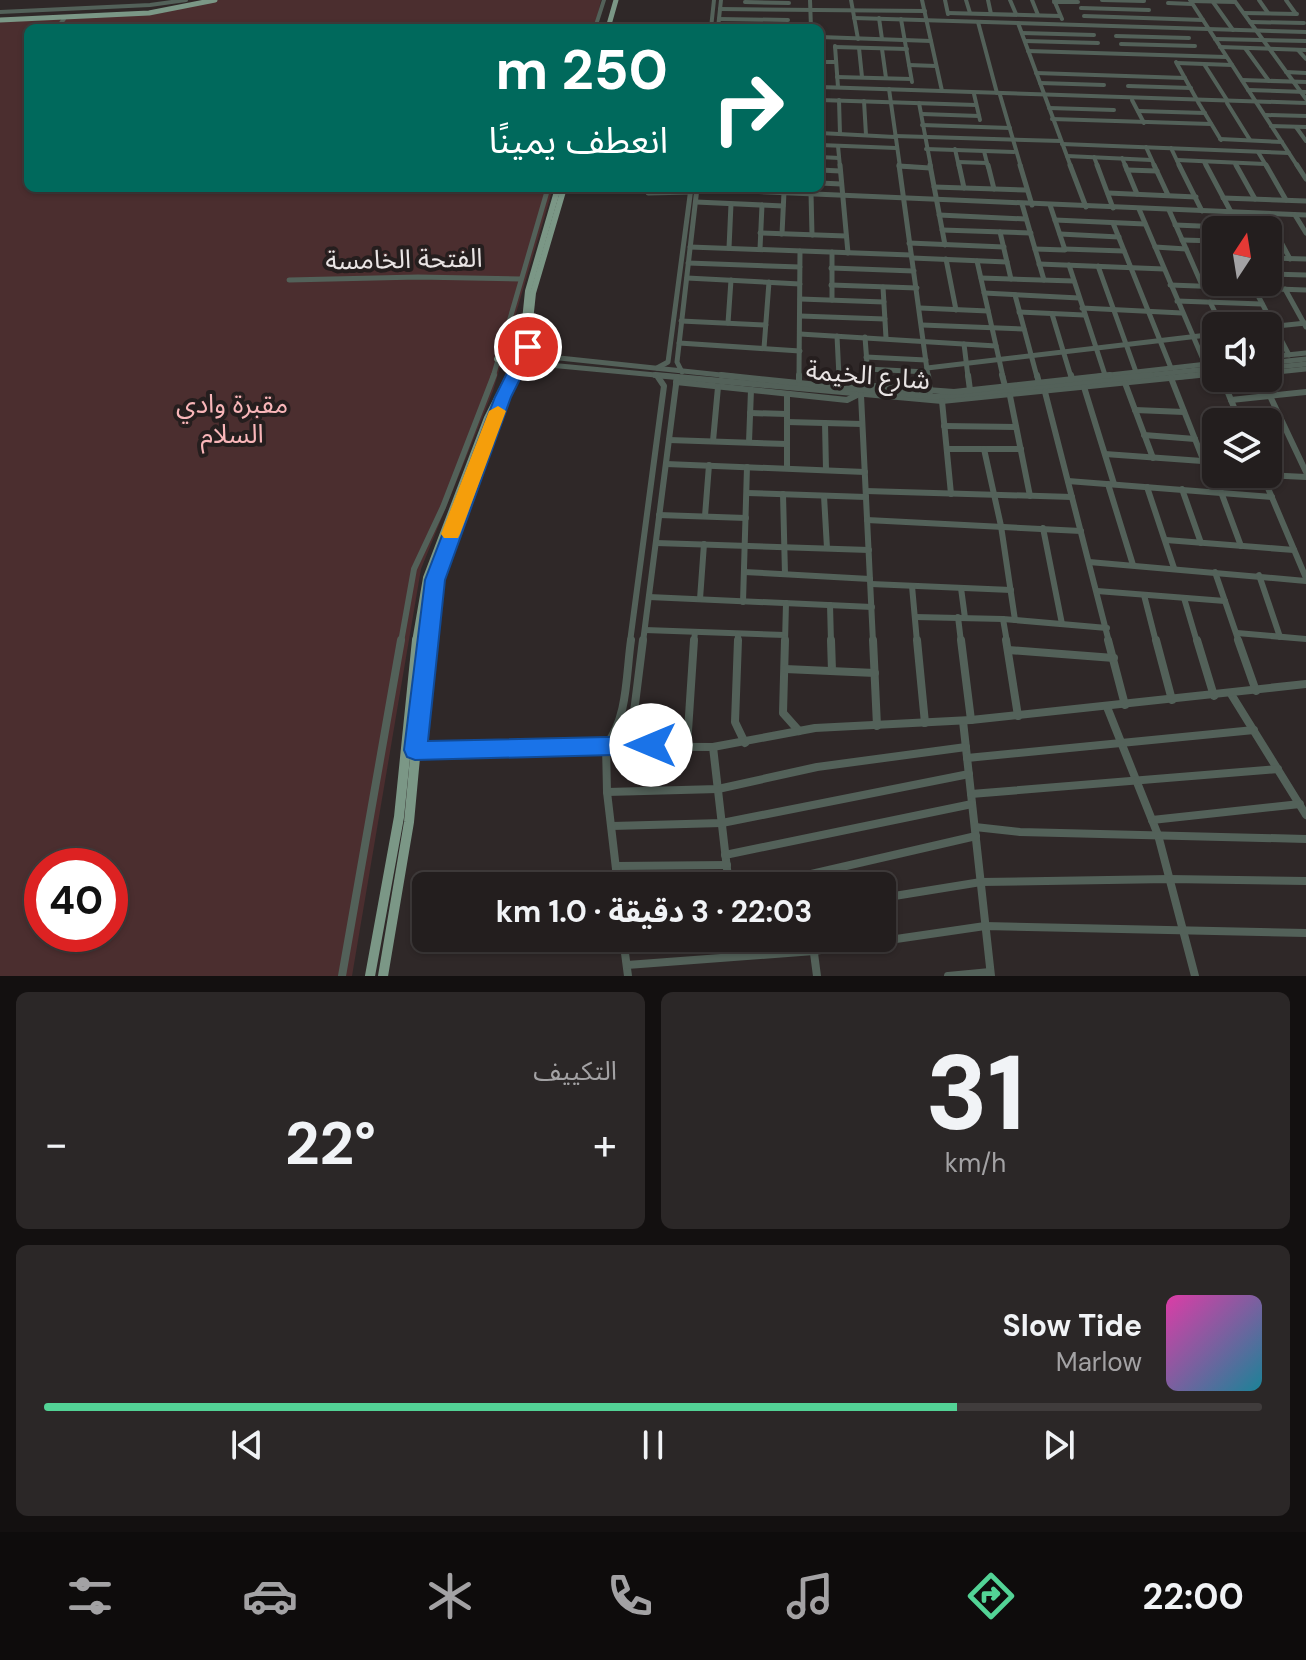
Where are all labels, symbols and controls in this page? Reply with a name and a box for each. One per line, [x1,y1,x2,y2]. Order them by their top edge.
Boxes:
text: 250 m [496,33,668,106]
icon: right [696,56,800,160]
text: انعطف يمينًا [489,117,668,164]
north arrow [1202,216,1282,296]
map controls [1202,216,1282,488]
street label: الفتحة الخامسة [325,241,483,277]
button: sound [1202,312,1282,392]
pin [494,313,562,381]
icon: arrive [506,325,550,369]
street label: شارع الخيمة [804,353,931,399]
park label: مقبرة وادي السلام [176,387,288,454]
button: layers [1202,408,1282,488]
position arrow [609,703,693,787]
speed limit sign: 40 [24,848,128,952]
text: 22:03 · 3 دقيقة · 1.0 km [496,892,812,931]
text: 31 [926,1026,1025,1161]
text: التكييف [533,1054,617,1088]
text: 22° [285,1104,376,1183]
text: − [44,1115,68,1173]
text: + [593,1115,617,1173]
text: km/h [945,1146,1006,1180]
text: Slow Tide [1003,1306,1142,1345]
text: Marlow [1056,1345,1142,1379]
icon: previous [225,1423,269,1467]
icon: pause [631,1423,675,1467]
icon: next [1037,1423,1081,1467]
icon: filters [62,1568,118,1624]
icon: car [242,1568,298,1624]
icon: climate [422,1568,478,1624]
icon: phone [602,1568,658,1624]
icon: music [782,1568,838,1624]
icon: directions [963,1568,1019,1624]
text: 22:00 [1143,1573,1244,1620]

